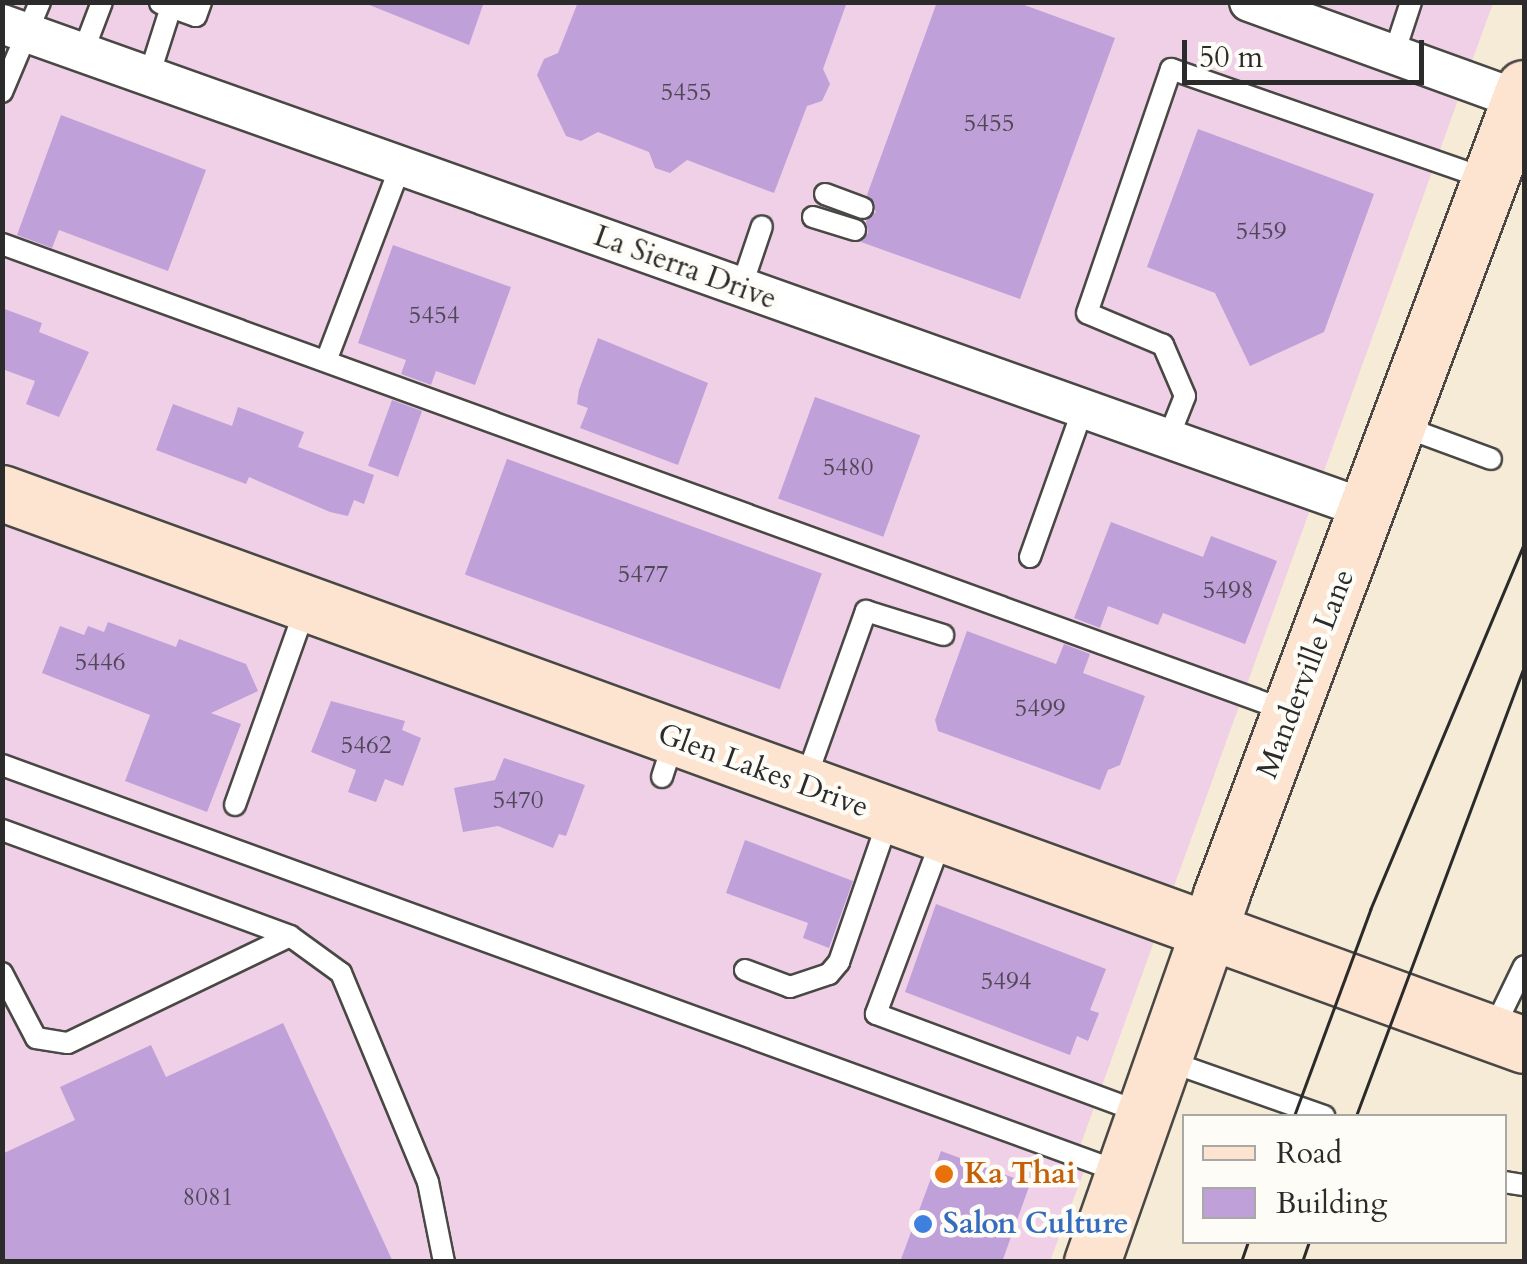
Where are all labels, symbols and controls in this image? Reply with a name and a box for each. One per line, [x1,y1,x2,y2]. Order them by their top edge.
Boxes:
scale bar [1187,20,1430,82]
text: 50 m [1199,37,1263,78]
house number: 5455 [660,77,712,107]
house number: 5455 [963,108,1015,138]
house number: 5459 [1235,216,1287,246]
street label: La Sierra Drive [589,218,781,318]
house number: 5454 [408,300,460,330]
house number: 5480 [822,452,874,482]
house number: 5477 [617,559,669,589]
street label: Manderville Lane [1250,564,1362,784]
house number: 5498 [1202,575,1254,605]
house number: 5446 [74,647,126,677]
house number: 5499 [1014,693,1066,723]
street label: Glen Lakes Drive [653,716,873,826]
house number: 5462 [340,730,392,760]
house number: 5470 [492,785,544,815]
house number: 5494 [980,966,1032,996]
legend [1182,1114,1507,1244]
text: Road [1276,1133,1342,1174]
place label: Ka Thai [964,1156,1076,1192]
marker: Ka Thai [933,1163,955,1185]
house number: 8081 [182,1182,234,1212]
text: Building [1276,1183,1387,1224]
place label: Salon Culture [943,1206,1129,1242]
marker: Salon Culture [912,1213,934,1235]

